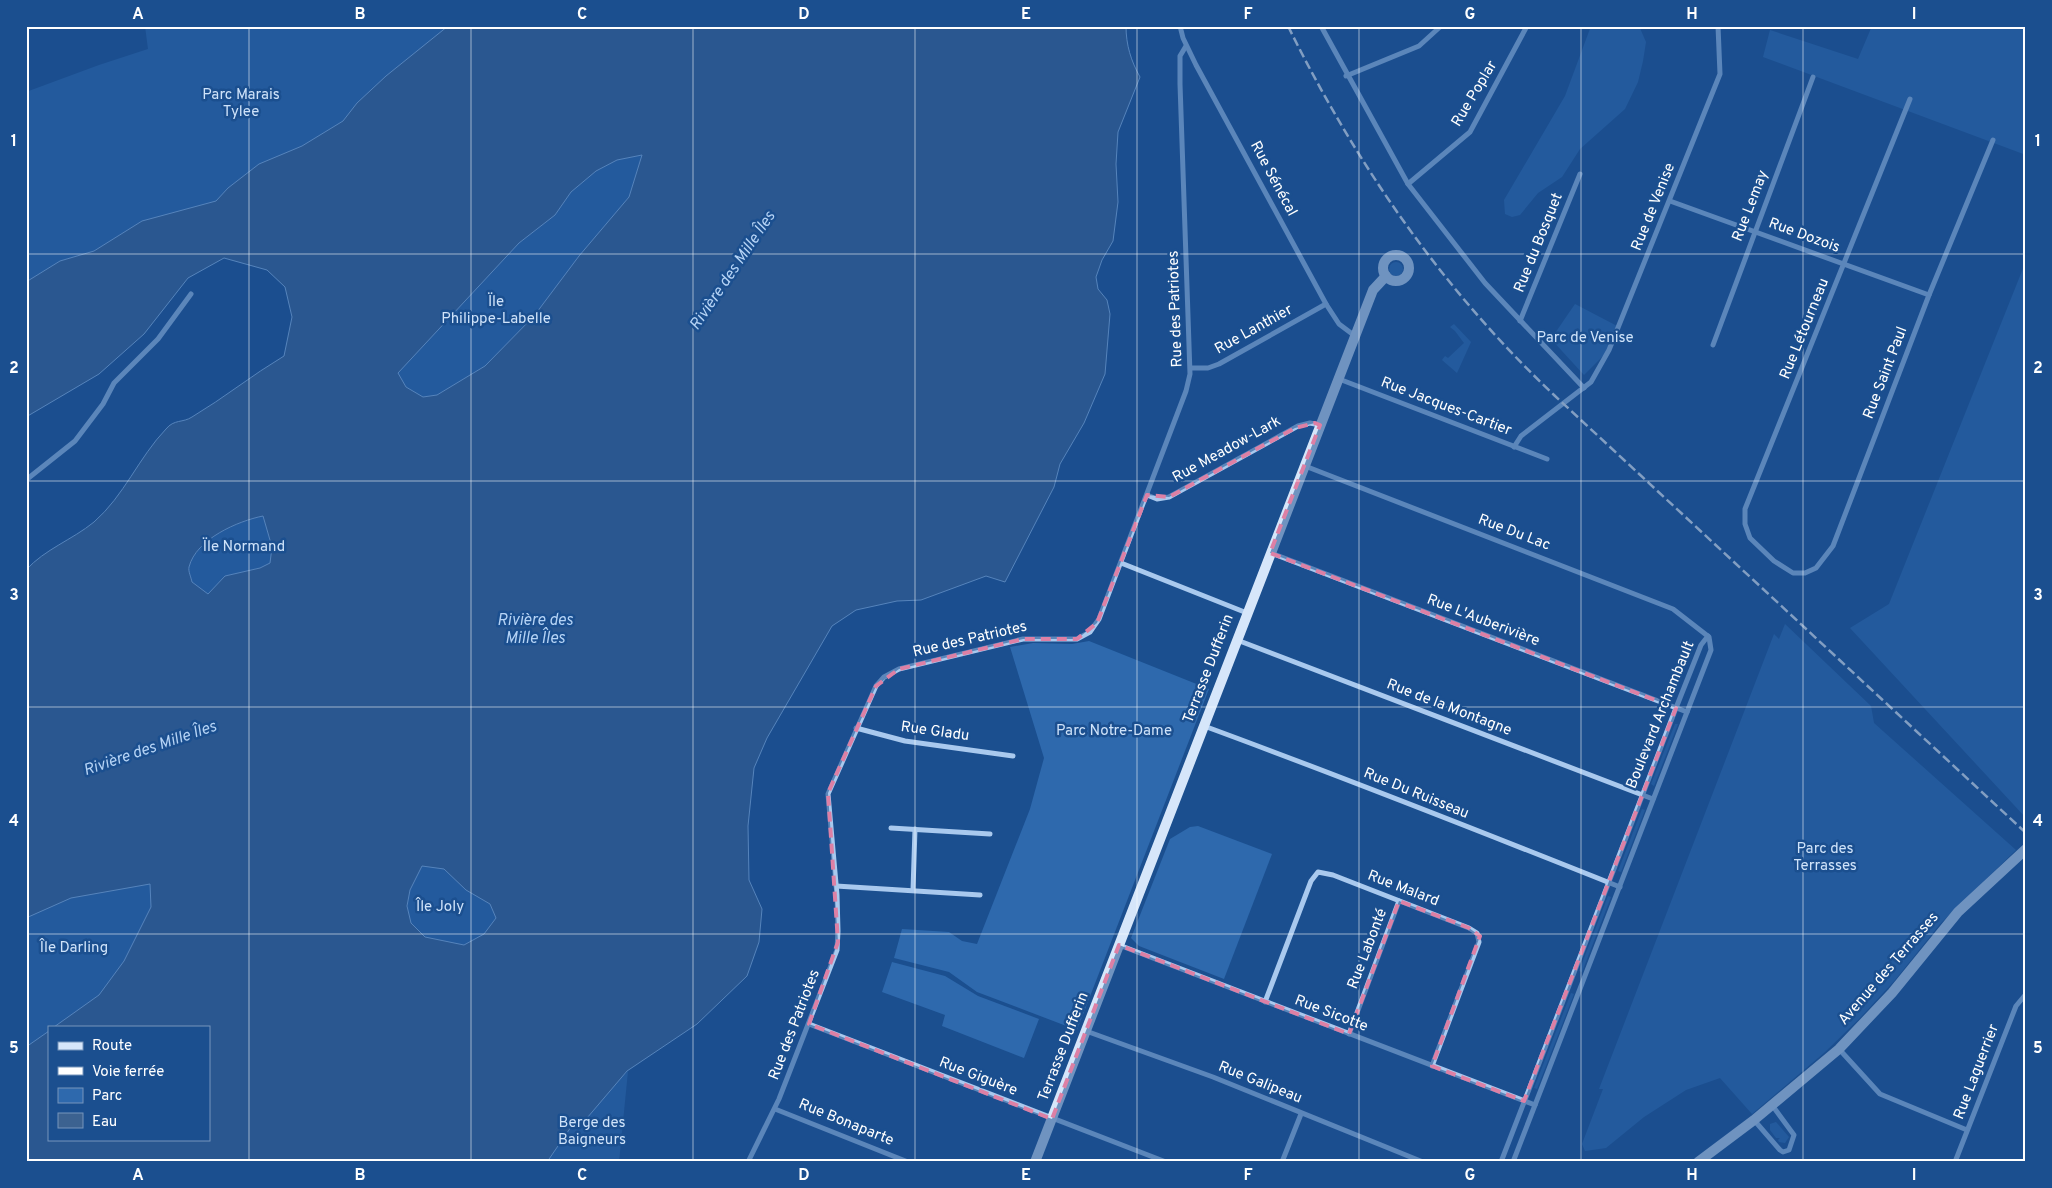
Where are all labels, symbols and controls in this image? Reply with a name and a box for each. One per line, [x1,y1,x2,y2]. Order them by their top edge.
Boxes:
text: A [132,5,144,25]
text: B [354,5,366,25]
text: C [577,5,587,25]
text: D [798,5,810,25]
text: E [1021,5,1031,25]
text: F [1243,5,1253,25]
text: G [1465,5,1475,25]
text: H [1686,5,1698,25]
text: I [1912,5,1916,25]
street label: Rue Poplar [1448,57,1502,131]
park label: Parc Marais Tylee [202,86,280,122]
text: 1 [11,132,17,152]
text: 1 [2035,132,2041,152]
street label: Rue Sénécal [1245,138,1301,220]
street label: Rue de Venise [1628,160,1680,254]
street label: Rue Lemay [1729,168,1773,244]
street label: Rue du Bosquet [1510,190,1568,296]
water label: Rivière des Mille Îles [684,206,781,334]
street label: Rue Dozois [1766,214,1842,258]
street label: Rue des Patriotes [1164,250,1188,368]
street label: Rue Létourneau [1776,276,1834,382]
park label: Ïle Philippe-Labelle [441,292,551,329]
street label: Rue Lanthier [1212,301,1296,359]
street label: Rue Saint Paul [1860,324,1912,422]
park label: Parc de Venise [1537,329,1633,348]
text: 2 [9,359,19,379]
text: 2 [2033,359,2043,379]
street label: Rue Jacques-Cartier [1378,373,1514,441]
street label: Rue Meadow-Lark [1169,412,1285,488]
street label: Rue Du Lac [1475,511,1553,555]
park label: Ïle Normand [202,537,285,557]
text: 3 [9,586,19,606]
text: 3 [2033,586,2043,606]
street label: Rue L'Auberivière [1424,591,1542,651]
water label: Rivière des Mille Îles [497,611,574,649]
street label: Terrasse Dufferin [1179,612,1239,726]
street label: Rue des Patriotes [911,618,1029,662]
street label: Boulevard Archambault [1623,638,1699,792]
street label: Rue de la Montagne [1384,675,1514,741]
water label: Rivière des Mille Îles [80,715,220,781]
street label: Rue Gladu [900,718,970,746]
park label: Parc Notre-Dame [1056,722,1172,741]
street label: Rue Du Ruisseau [1360,764,1472,824]
text: 4 [9,812,19,832]
text: 4 [2033,812,2043,832]
park label: Parc des Terrasses [1793,840,1857,876]
street label: Rue Malard [1365,867,1441,911]
park label: Île Joly [415,897,464,917]
street label: Rue Labonté [1344,906,1392,992]
street label: Avenue des Terrasses [1835,909,1943,1029]
park label: Île Darling [39,938,108,958]
street label: Rue des Patriotes [765,967,825,1083]
street label: Terrasse Dufferin [1034,990,1094,1104]
street label: Rue Sicotte [1291,991,1371,1037]
street label: Rue Laguerrier [1950,1021,2004,1122]
legend [48,1026,210,1140]
text: Route [92,1037,132,1056]
text: 5 [9,1039,19,1059]
text: 5 [2033,1039,2043,1059]
street label: Rue Giguère [936,1053,1020,1101]
street label: Rue Galipeau [1215,1058,1305,1108]
text: Voie ferrée [92,1063,164,1082]
text: Parc [92,1087,122,1106]
street label: Rue Bonaparte [796,1095,896,1151]
text: Eau [92,1113,117,1132]
park label: Berge des Baigneurs [558,1114,626,1150]
text: A [132,1166,144,1186]
text: B [354,1166,366,1186]
text: C [577,1166,587,1186]
text: D [798,1166,810,1186]
text: E [1021,1166,1031,1186]
text: F [1243,1166,1253,1186]
text: G [1465,1166,1475,1186]
text: H [1686,1166,1698,1186]
text: I [1912,1166,1916,1186]

